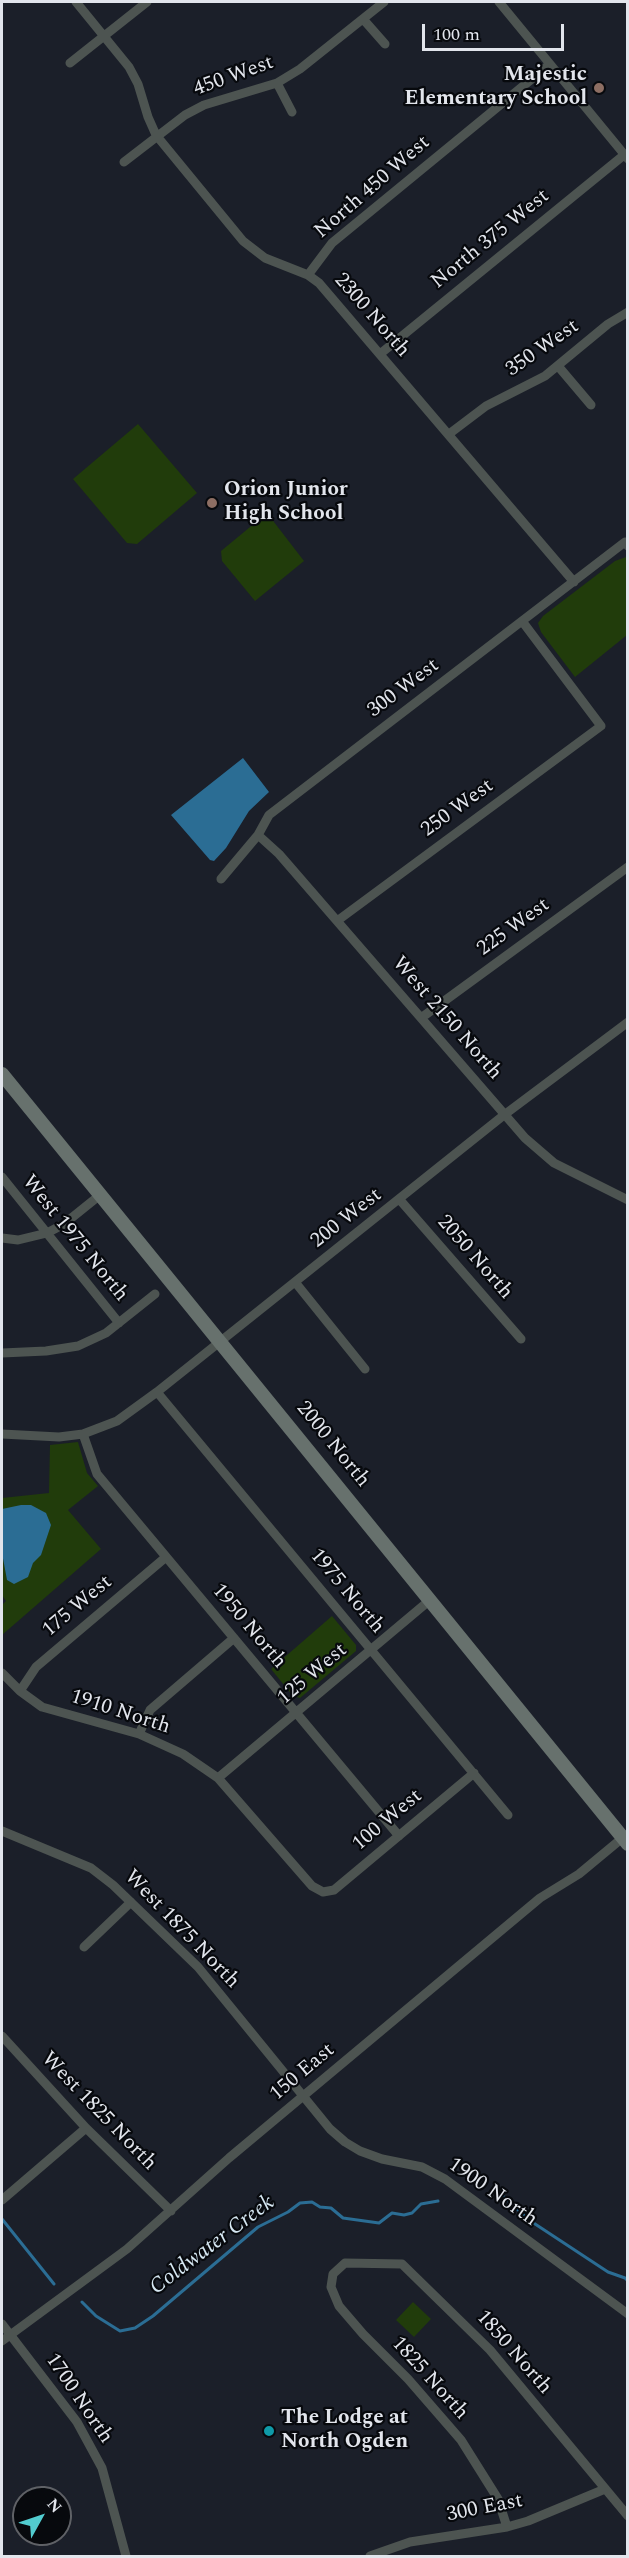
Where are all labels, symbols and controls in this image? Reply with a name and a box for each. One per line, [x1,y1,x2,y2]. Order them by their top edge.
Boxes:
scale bar [425,12,568,50]
text: 100 m [433,21,480,48]
street label: 450 West [191,51,277,103]
place label: Majestic Elementary School [404,63,587,113]
marker: Majestic Elementary School [592,81,606,95]
street label: North 450 West [310,131,436,245]
street label: North 375 West [427,185,555,295]
street label: 2300 North [328,269,414,363]
street label: 350 West [502,315,584,383]
place label: Orion Junior High School [224,478,348,528]
marker: Orion Junior High School [205,496,219,510]
street label: 300 West [363,654,445,724]
street label: 250 West [417,774,499,844]
street label: 225 West [473,893,555,963]
street label: West 2150 North [386,952,506,1086]
street label: West 1975 North [15,1171,133,1307]
street label: 200 West [306,1183,388,1255]
street label: 2050 North [431,1211,517,1305]
street label: 2000 North [290,1397,374,1493]
street label: 1975 North [303,1544,389,1640]
street label: 175 West [38,1571,118,1643]
street label: 1950 North [205,1579,291,1675]
street label: 125 West [273,1639,353,1711]
street label: 1910 North [67,1685,173,1741]
street label: 100 West [348,1785,428,1857]
street label: West 1875 North [118,1865,244,1995]
street label: 150 East [265,2039,341,2107]
street label: West 1825 North [35,2047,161,2177]
street label: 1900 North [442,2153,542,2233]
water label: Coldwater Creek [145,2191,281,2301]
street label: 1850 North [470,2306,556,2400]
street label: 1825 North [385,2332,473,2426]
street label: 1700 North [39,2349,117,2449]
place label: The Lodge at North Ogden [281,2406,408,2456]
marker: The Lodge at North Ogden [262,2424,276,2438]
north arrow [12,2486,72,2546]
street label: 300 East [445,2489,525,2529]
text: N [41,2493,68,2518]

